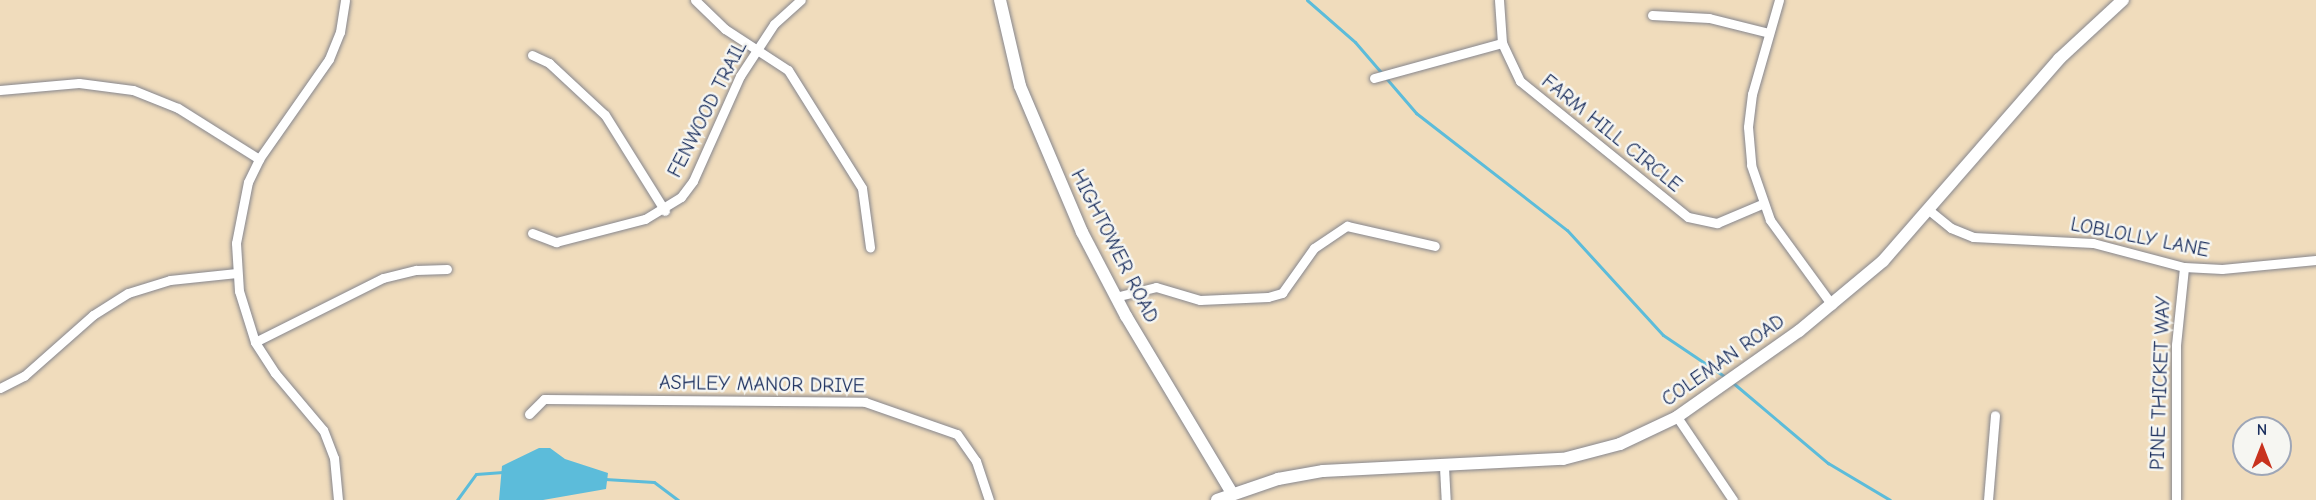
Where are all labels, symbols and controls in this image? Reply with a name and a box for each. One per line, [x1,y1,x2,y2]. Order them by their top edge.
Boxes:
street label: FENWOOD TRAIL [662,37,752,181]
street label: FARM HILL CIRCLE [1537,69,1687,197]
street label: HIGHTOWER ROAD [1066,165,1164,327]
street label: LOBLOLLY LANE [2069,212,2211,262]
street label: PINE THICKET WAY [2145,295,2175,471]
street label: COLEMAN ROAD [1657,309,1789,411]
street label: ASHLEY MANOR DRIVE [659,370,865,398]
north arrow [2232,416,2292,476]
text: N [2257,421,2267,439]

